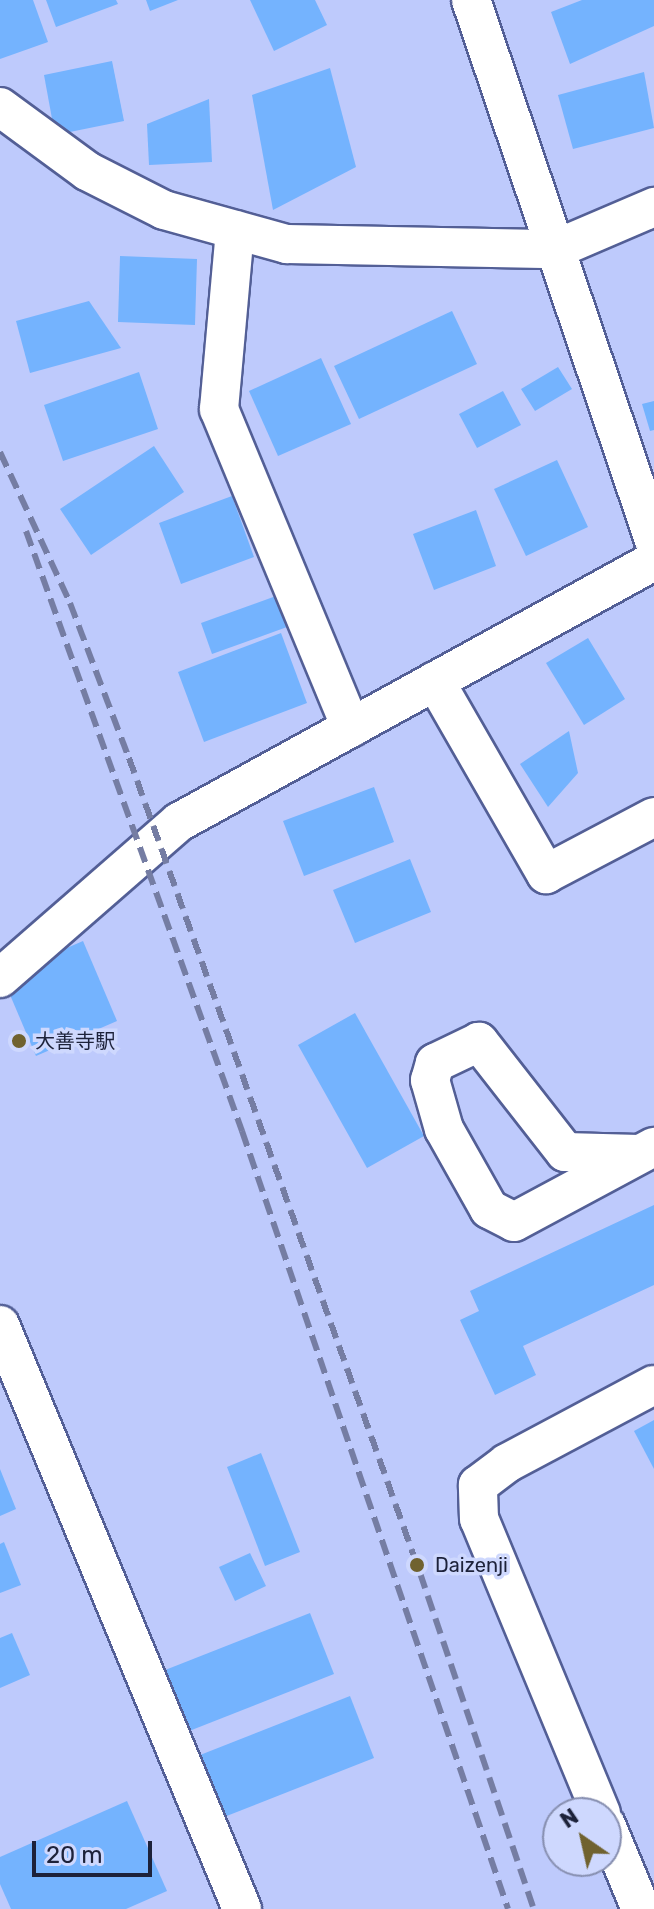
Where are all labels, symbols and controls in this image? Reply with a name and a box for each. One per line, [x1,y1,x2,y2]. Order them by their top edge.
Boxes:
place label: 大善寺駅 [35,1029,115,1053]
marker: 大善寺駅 [10,1032,28,1050]
place label: Daizenji [435,1553,508,1577]
marker: Daizenji [406,1554,428,1576]
north arrow [542,1797,622,1877]
text: N [555,1803,584,1834]
scale bar [36,1825,156,1875]
text: 20 m [46,1841,103,1869]

